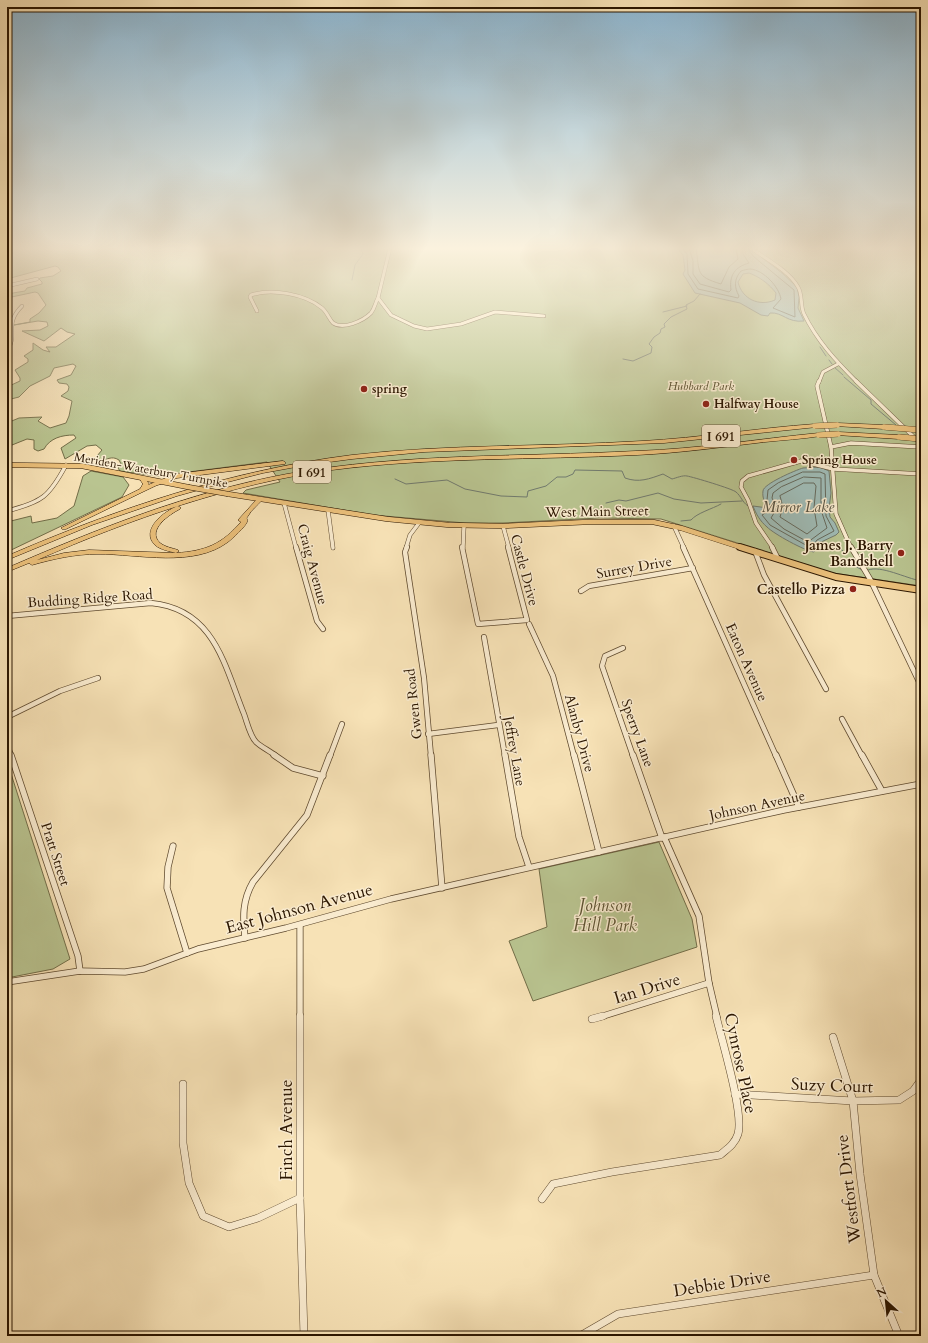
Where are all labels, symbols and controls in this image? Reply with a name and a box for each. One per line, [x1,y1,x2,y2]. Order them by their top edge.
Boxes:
park label: Hubbard Park [668,378,734,394]
place label: spring [372,381,408,397]
marker: spring [359,384,369,394]
place label: Halfway House [714,396,799,412]
marker: Halfway House [701,399,711,409]
road number: I 691 [702,425,740,447]
street label: Meriden-Waterbury Turnpike [73,449,229,491]
place label: Spring House [802,452,877,468]
marker: Spring House [789,455,799,465]
road number: I 691 [293,461,331,483]
water label: Mirror Lake [762,497,834,517]
street label: West Main Street [544,501,649,522]
street label: Craig Avenue [293,522,332,607]
street label: Castle Drive [506,532,543,608]
place label: James J. Barry Bandshell [803,536,893,571]
marker: James J. Barry Bandshell [896,548,906,558]
street label: Surrey Drive [595,552,673,583]
place label: Castello Pizza [757,580,845,599]
marker: Castello Pizza [848,584,858,594]
street label: Budding Ridge Road [27,585,154,612]
street label: Eaton Avenue [721,620,772,704]
street label: Gwen Road [400,667,427,740]
street label: Alanby Drive [560,692,599,774]
street label: Sperry Lane [616,697,659,770]
street label: Jeffrey Lane [499,713,530,788]
street label: Johnson Avenue [706,786,807,825]
street label: Pratt Street [36,820,75,889]
street label: East Johnson Avenue [223,878,375,939]
park label: Johnson Hill Park [573,894,638,937]
street label: Ian Drive [611,967,683,1009]
street label: Cynrose Place [719,1011,762,1115]
street label: Suzy Court [791,1073,874,1098]
street label: Finch Avenue [275,1080,298,1180]
street label: Westfort Drive [830,1133,867,1246]
street label: Debbie Drive [672,1264,772,1303]
north arrow [866,1281,906,1321]
text: N [874,1283,890,1301]

